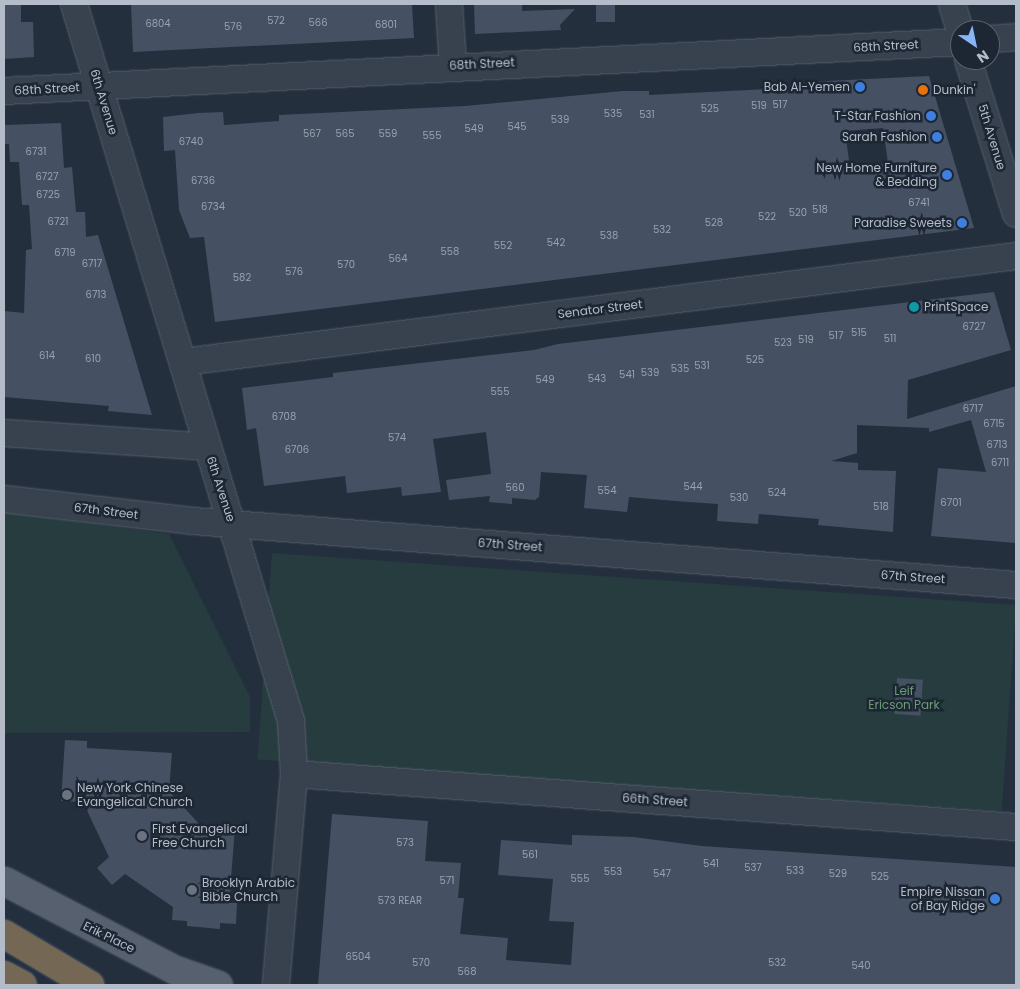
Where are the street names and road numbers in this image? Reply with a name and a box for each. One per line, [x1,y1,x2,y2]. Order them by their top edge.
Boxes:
street label: 68th Street [853,37,919,55]
street label: 68th Street [449,55,515,73]
street label: 6th Avenue [87,67,121,137]
street label: 68th Street [14,80,80,98]
street label: 5th Avenue [975,102,1009,172]
street label: Senator Street [557,297,643,321]
street label: 6th Avenue [204,454,238,524]
street label: 67th Street [73,500,139,522]
street label: 67th Street [477,536,543,554]
street label: 67th Street [880,568,946,586]
street label: 66th Street [622,791,688,809]
street label: Erik Place [81,918,137,956]

